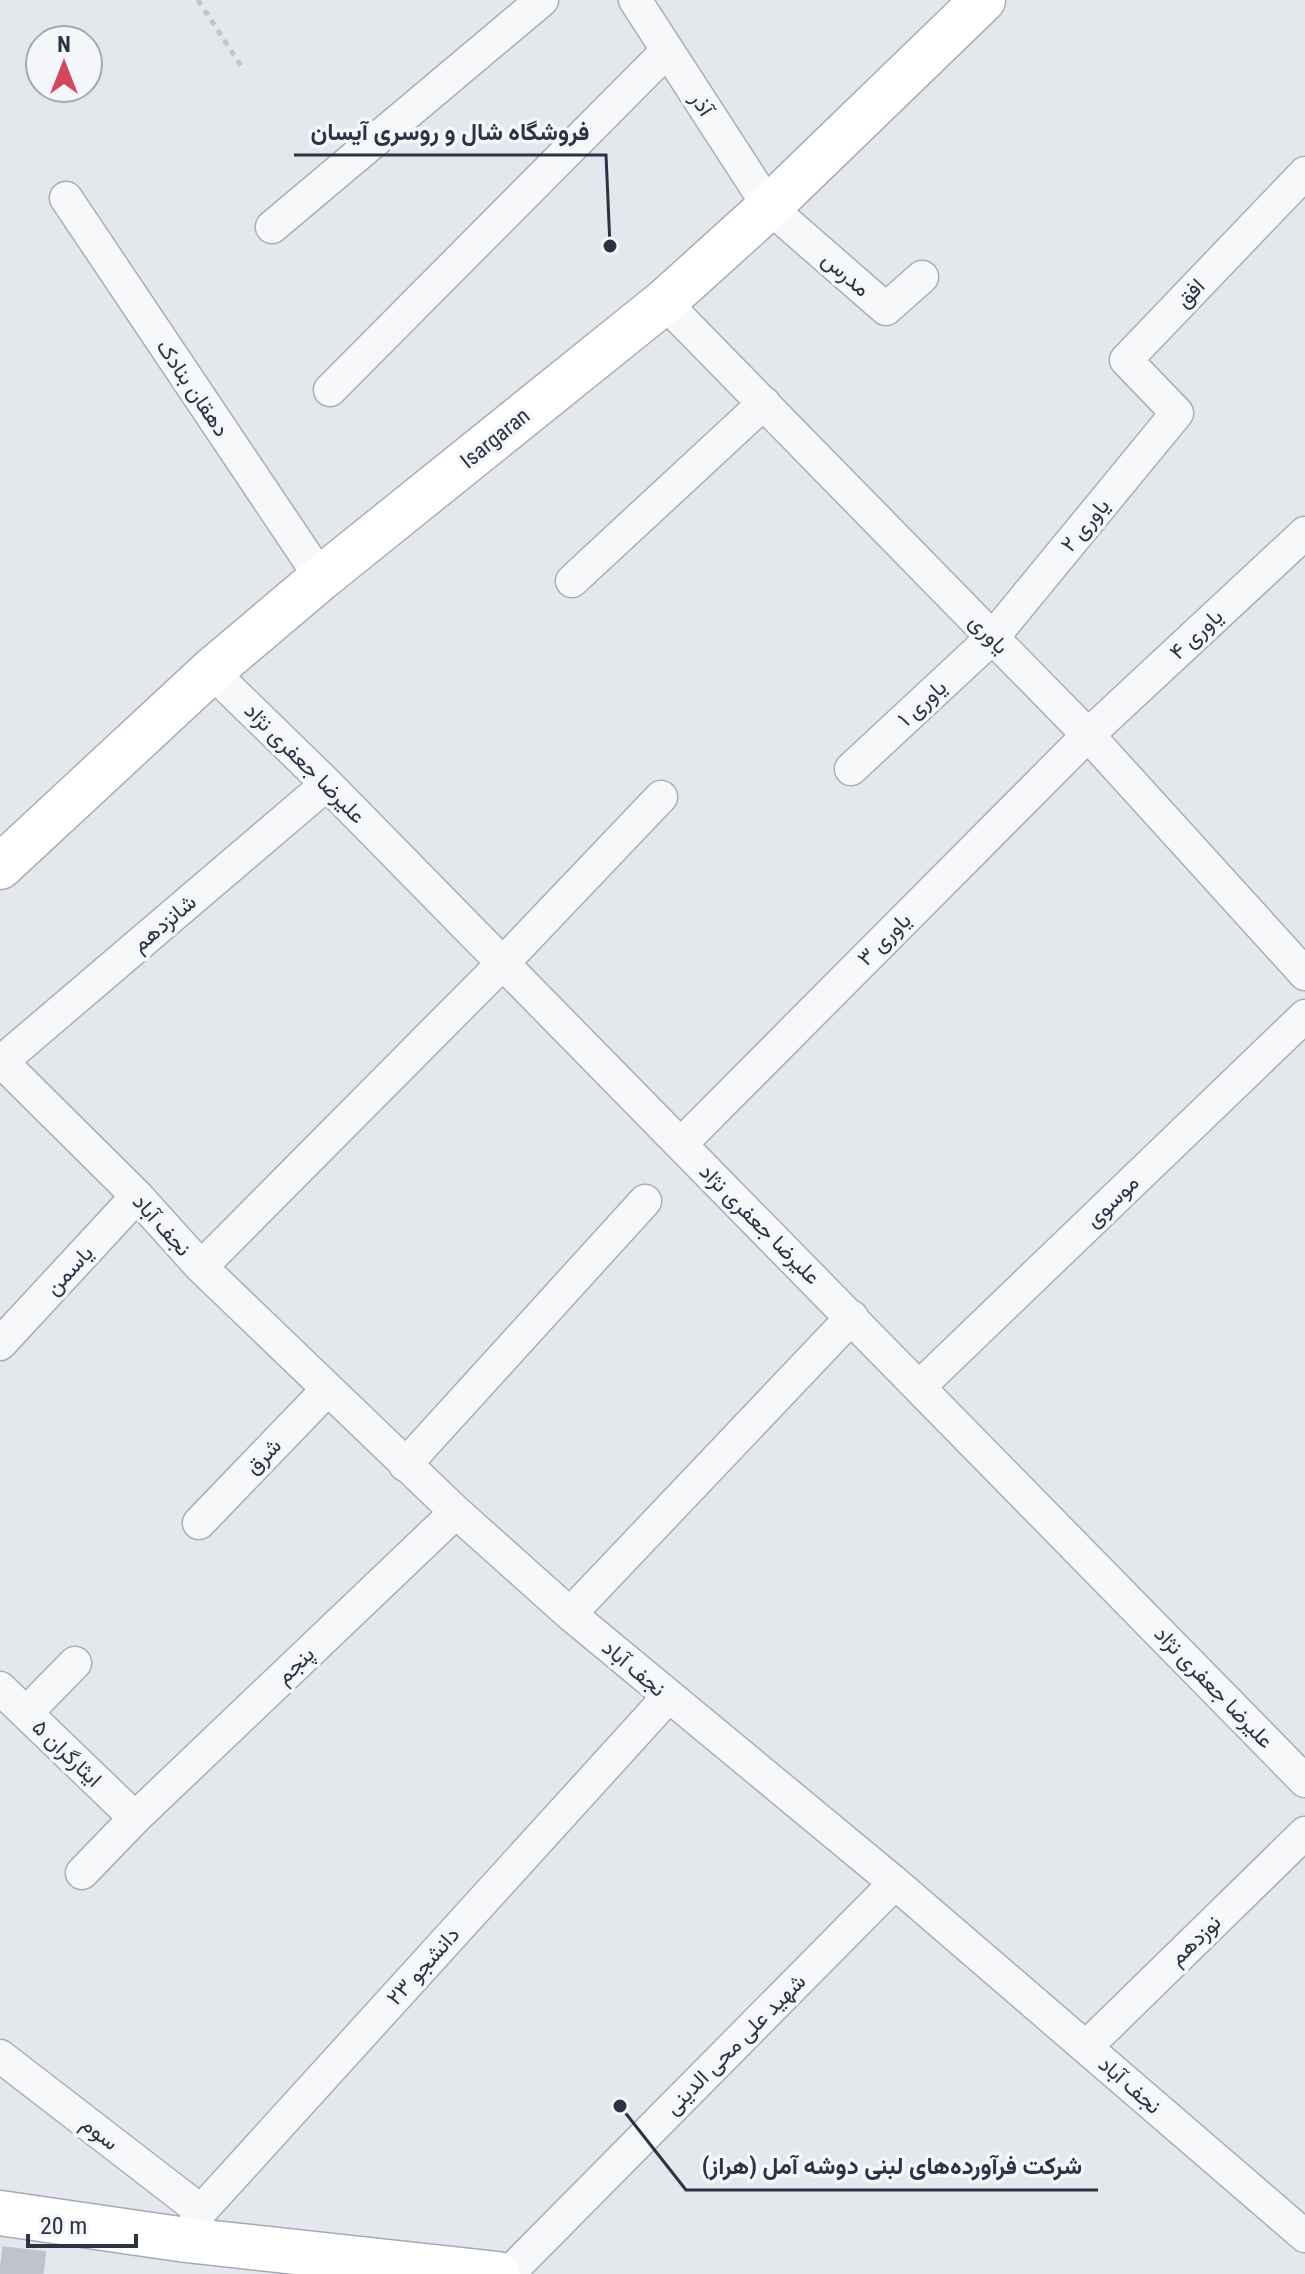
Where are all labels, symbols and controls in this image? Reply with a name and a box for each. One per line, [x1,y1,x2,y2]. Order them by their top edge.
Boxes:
north arrow [24,24,104,104]
text: N [57,32,71,57]
street label: آذر [684,87,720,123]
callout: فروشگاه شال و روسری آیسان [294,107,606,155]
text: فروشگاه شال و روسری آیسان [310,118,590,147]
street label: مدرس [816,246,875,302]
street label: افق [1170,273,1210,313]
street label: دهقان بنادک [151,335,235,441]
street label: Isargaran [455,403,535,473]
street label: یاوری ۲ [1055,493,1115,557]
street label: یاوری ۴ [1164,603,1228,665]
street label: یاوری [964,609,1014,660]
street label: یاوری ۱ [893,674,952,732]
street label: علیرضا جعفری نژاد [239,698,370,829]
street label: شانزدهم [127,889,202,959]
street label: یاوری ۳ [852,907,917,972]
street label: علیرضا جعفری نژاد [694,1159,825,1290]
street label: موسوی [1080,1170,1144,1233]
street label: نجف آباد [128,1189,196,1261]
street label: یاسمن [40,1240,99,1301]
street label: شرق [240,1433,287,1480]
street label: علیرضا جعفری نژاد [1149,1621,1279,1754]
street label: نجف آباد [597,1634,671,1702]
street label: پنجم [271,1641,321,1690]
street label: ایثارگران ۵ [27,1714,107,1793]
street label: نوزدهم [1164,1910,1227,1972]
street label: دانشجو ۲۳ [381,1922,465,2011]
street label: شهید علی محی الدینی [659,1968,811,2120]
street label: نجف آباد [1094,2051,1166,2119]
street label: سوم [75,2111,124,2157]
callout: شرکت فرآورده‌های لبنی دوشه آمل (هراز) [686,2142,1098,2190]
text: شرکت فرآورده‌های لبنی دوشه آمل (هراز) [702,2152,1082,2181]
scale bar [28,2198,136,2248]
text: 20 m [40,2212,87,2240]

